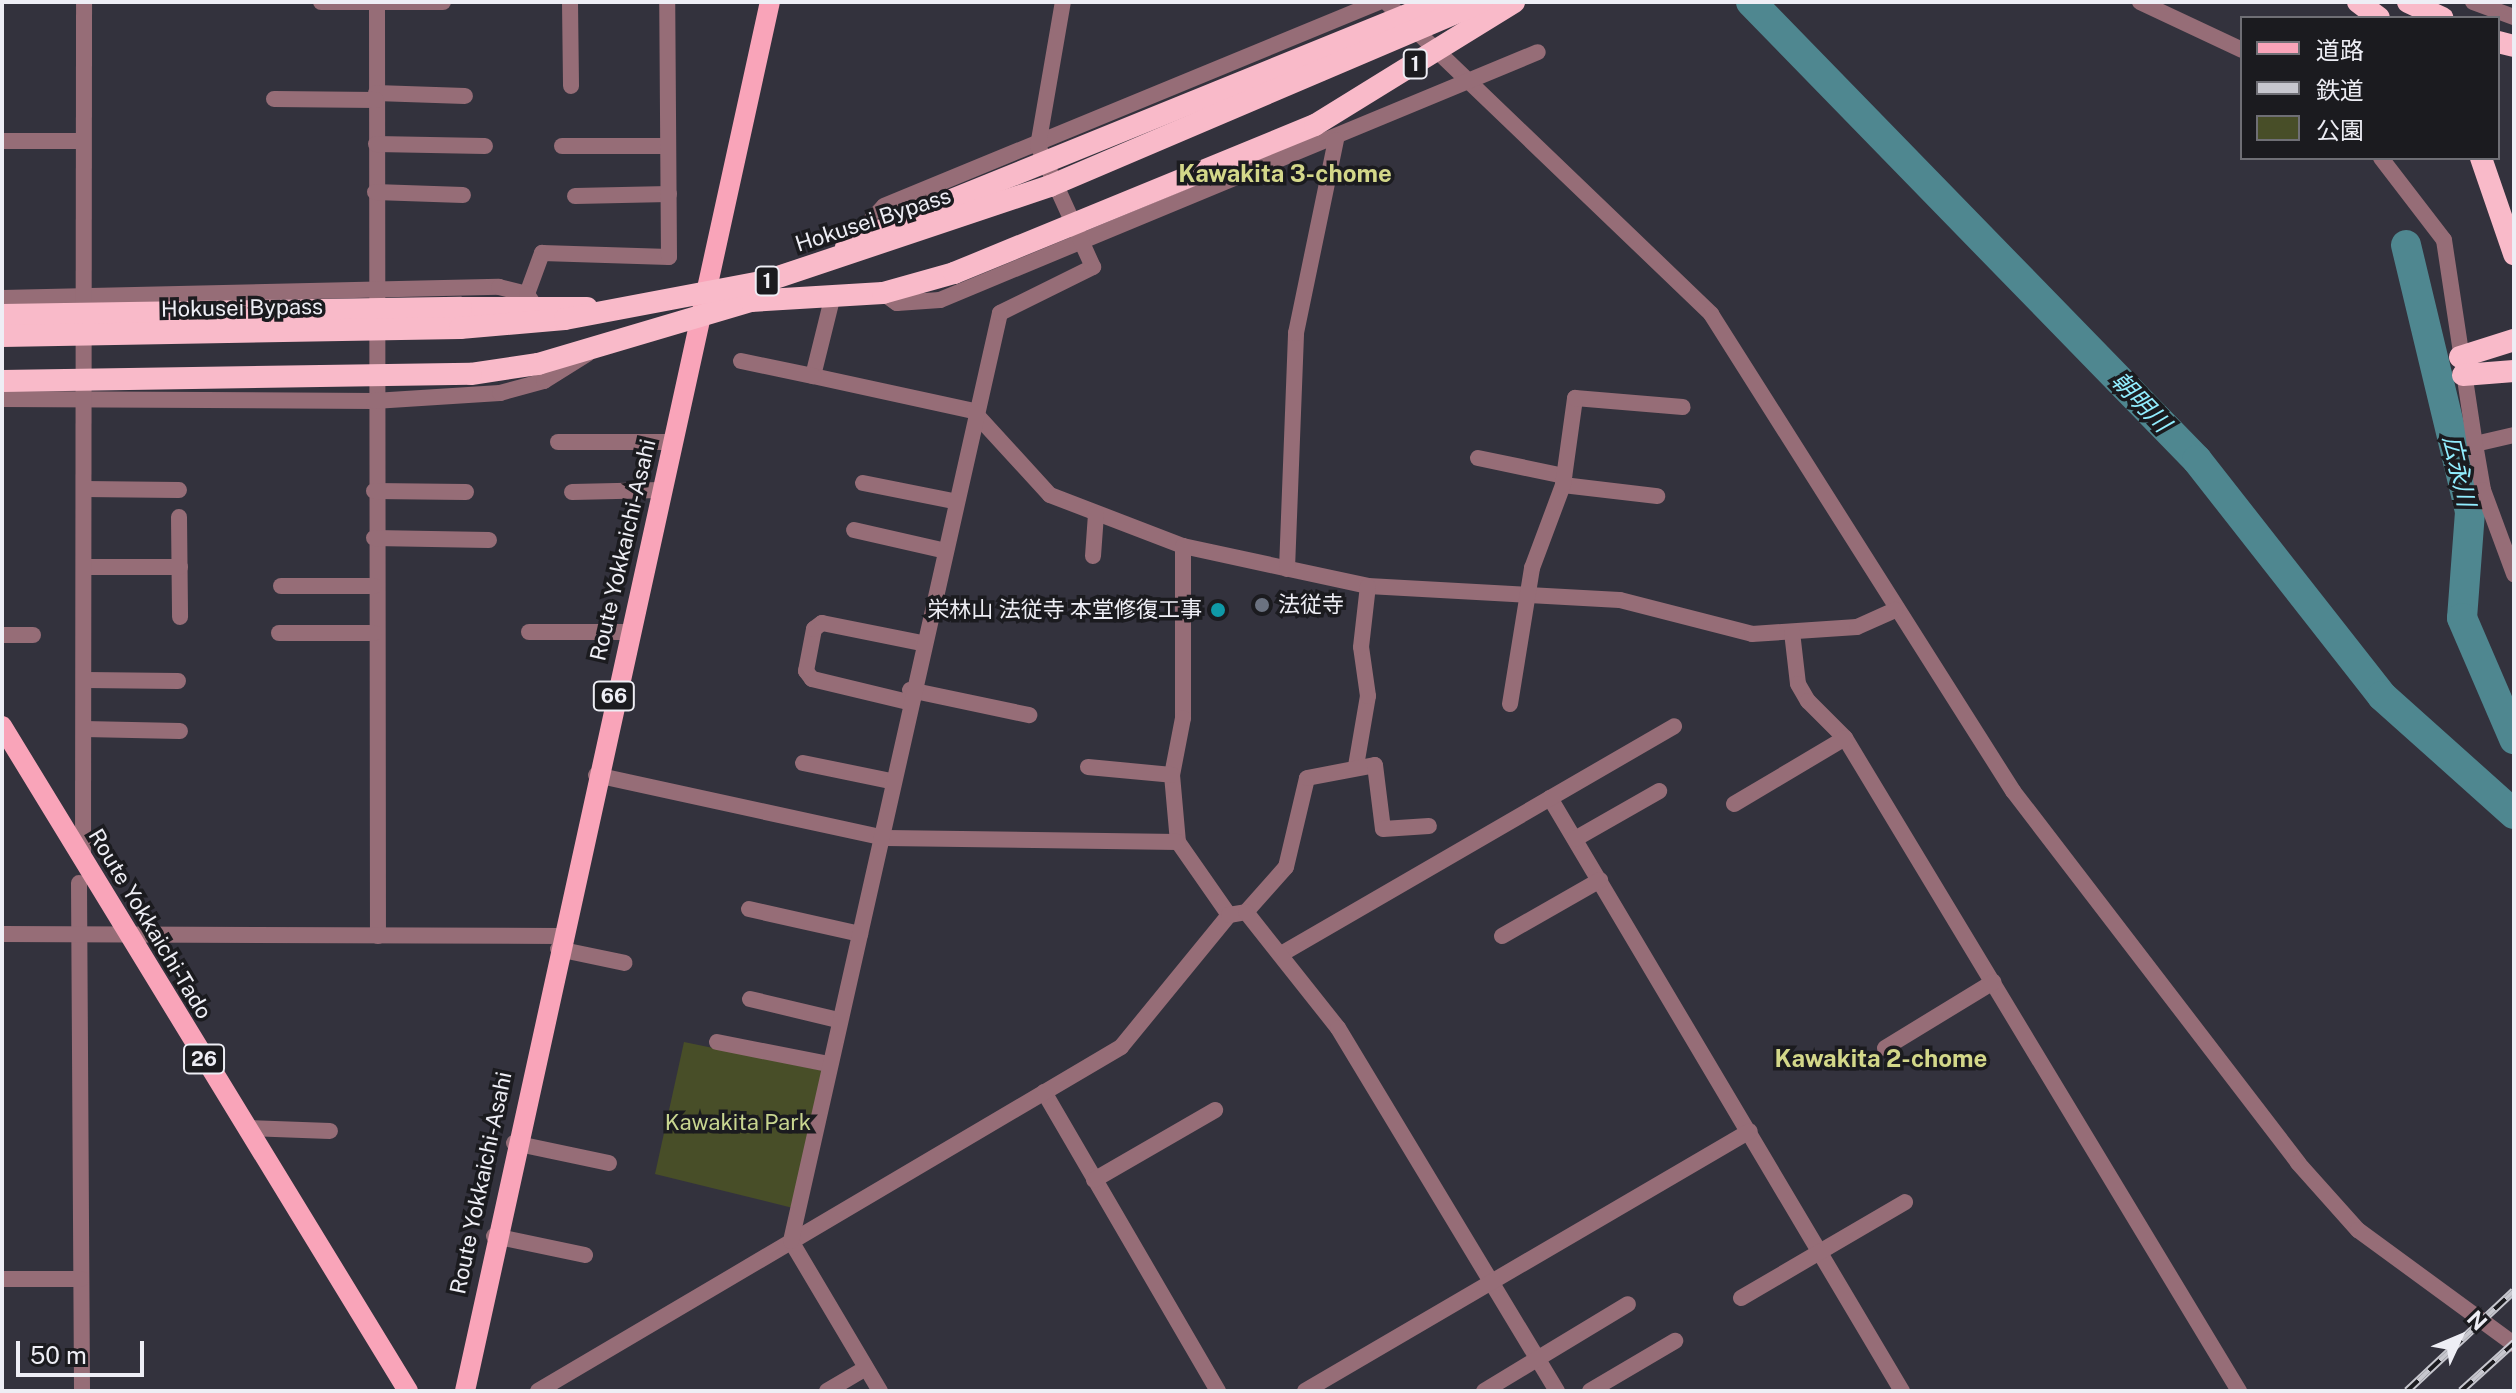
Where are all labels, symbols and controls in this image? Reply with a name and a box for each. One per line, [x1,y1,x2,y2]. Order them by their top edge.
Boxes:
legend [2240,16,2500,160]
text: 道路 [2316,36,2364,64]
road number: 1 [1401,48,1429,80]
text: 鉄道 [2316,76,2364,104]
text: 公園 [2316,116,2364,144]
district label: Kawakita 3-chome [1178,160,1392,188]
street label: Hokusei Bypass [792,182,954,258]
road number: 1 [753,265,781,297]
street label: Hokusei Bypass [161,293,323,323]
water label: 朝明川 [2106,366,2176,438]
water label: 広永川 [2437,433,2481,509]
street label: Route Yokkaichi-Asahi [585,437,661,663]
place label: 法従寺 [1278,592,1344,618]
marker: 法従寺 [1253,596,1271,614]
place label: 栄林山 法従寺 本堂修復工事 [927,597,1202,623]
marker: 栄林山 法従寺 本堂修復工事 [1209,601,1227,619]
road number: 66 [592,680,636,712]
street label: Route Yokkaichi-Tado [83,824,217,1024]
road number: 26 [182,1043,226,1075]
district label: Kawakita 2-chome [1775,1045,1987,1073]
street label: Route Yokkaichi-Asahi [445,1069,517,1297]
park label: Kawakita Park [665,1110,811,1136]
north arrow [2420,1297,2500,1377]
text: N [2462,1305,2493,1336]
scale bar [20,1325,148,1375]
text: 50 m [30,1341,87,1369]

